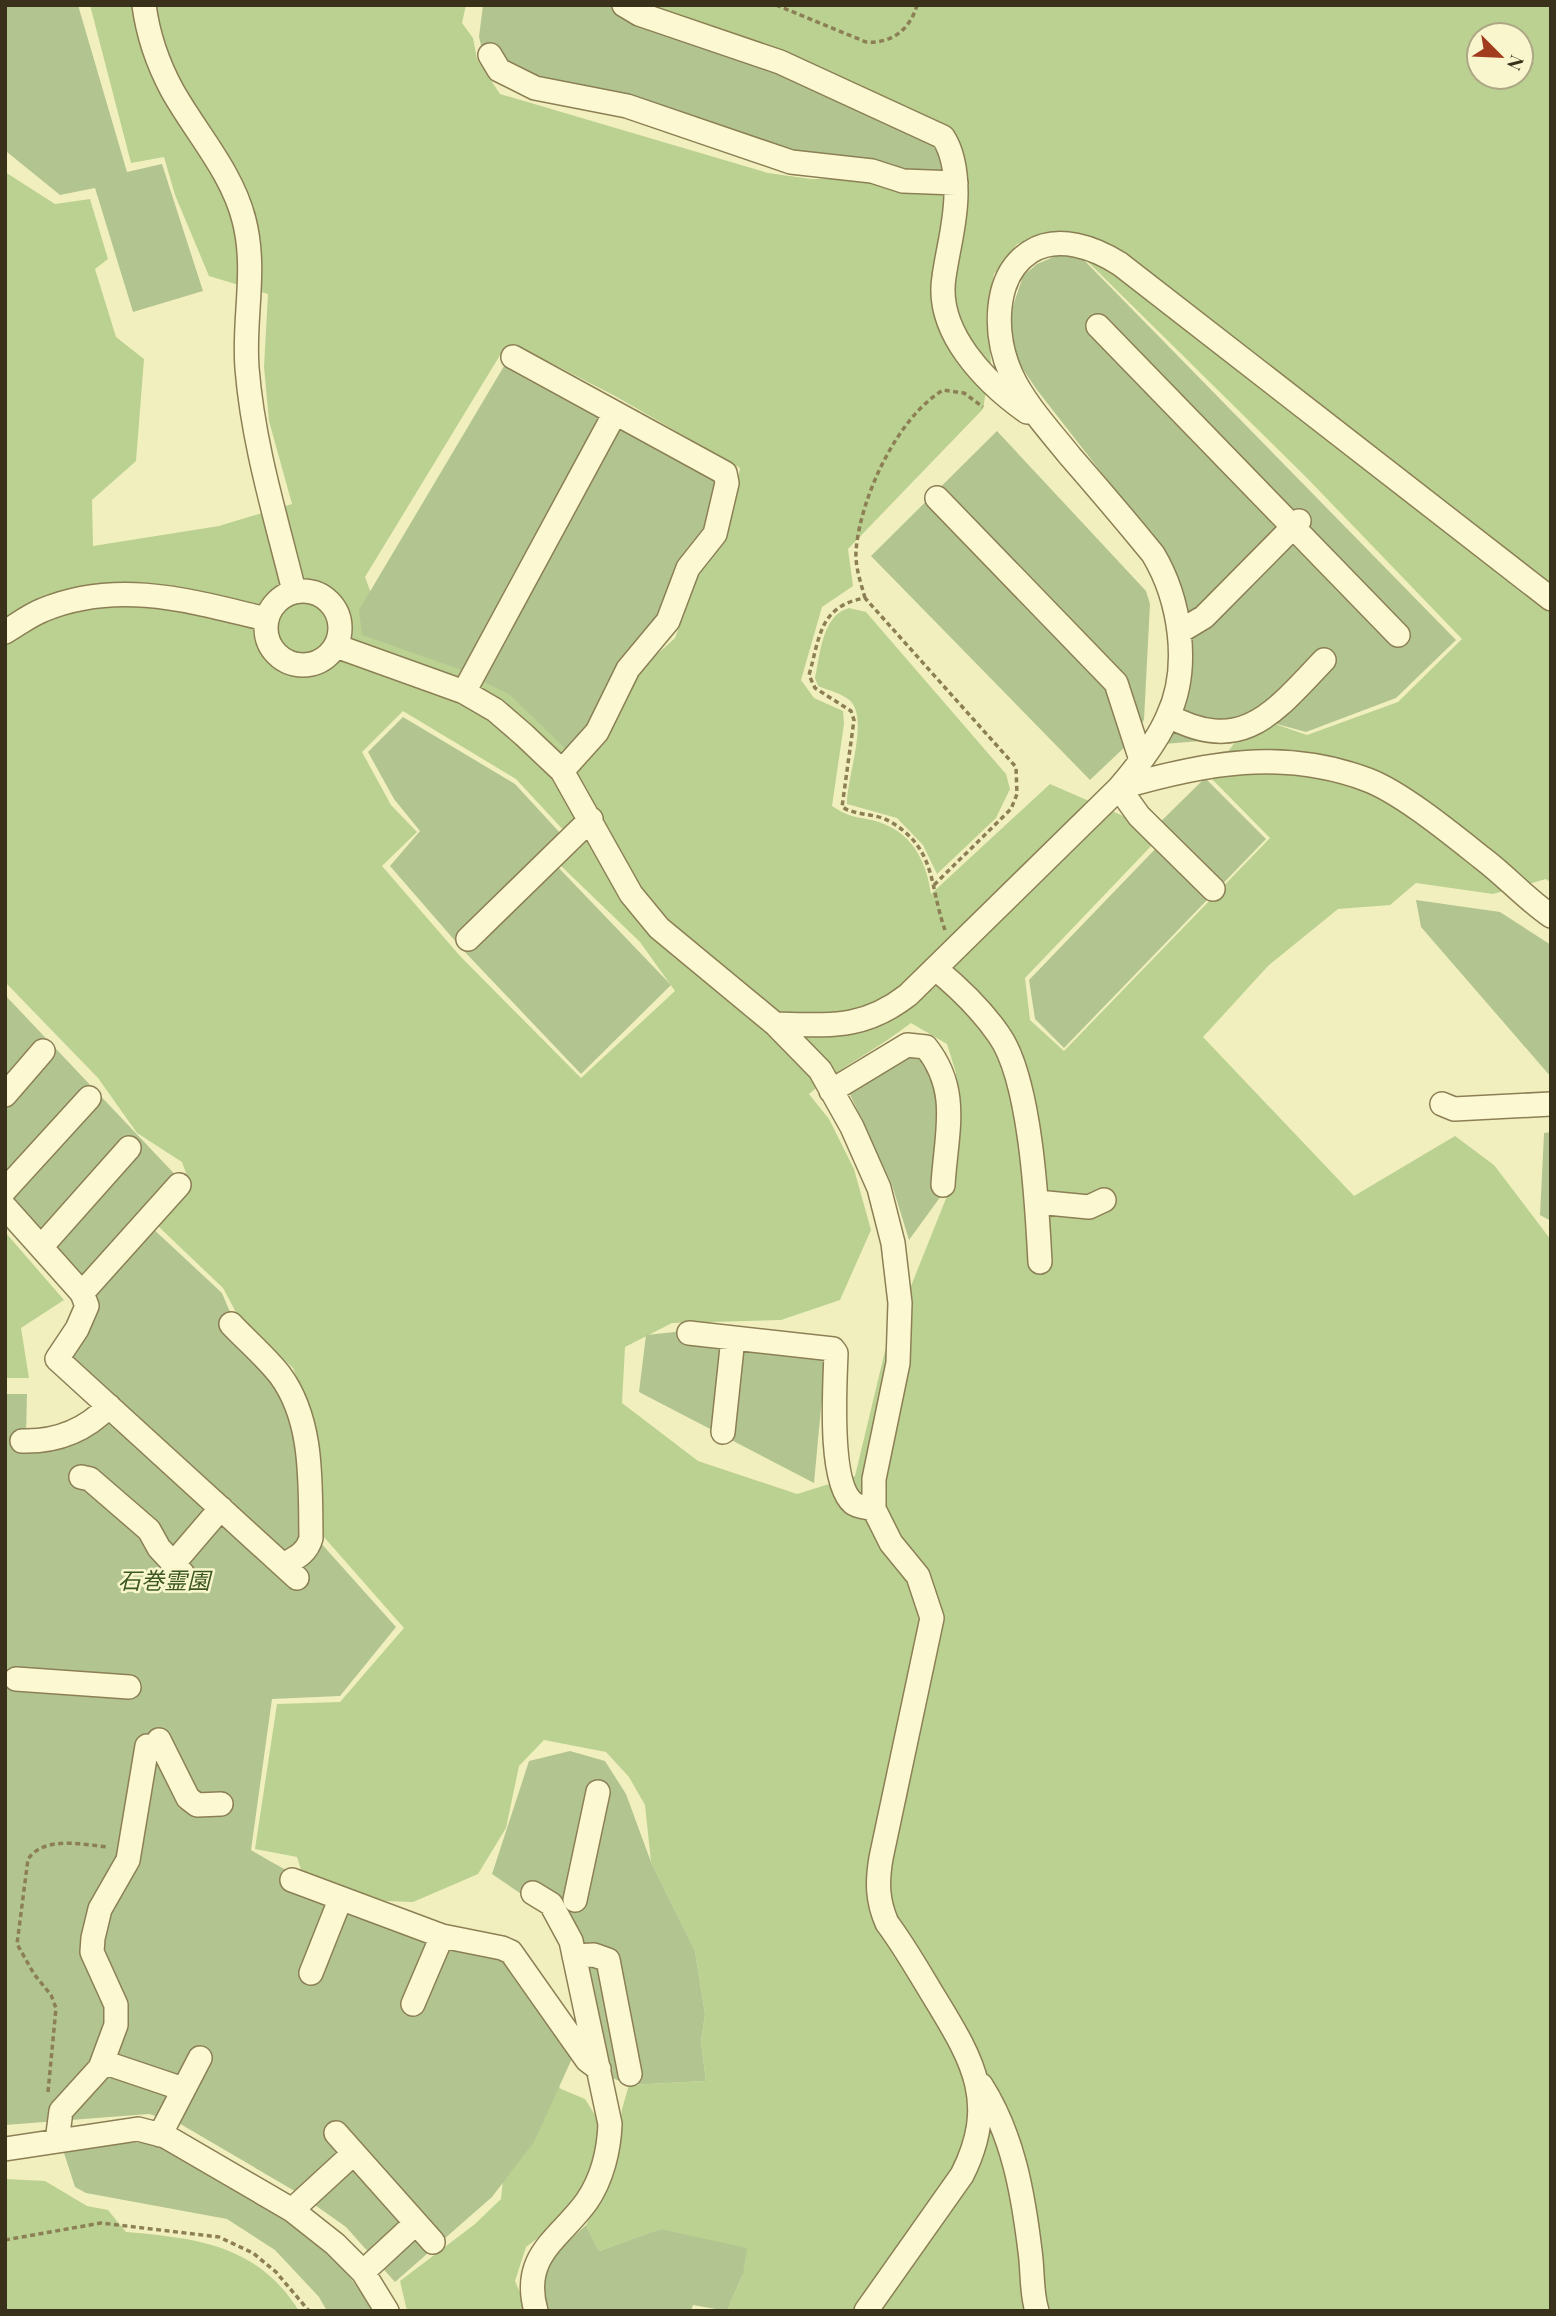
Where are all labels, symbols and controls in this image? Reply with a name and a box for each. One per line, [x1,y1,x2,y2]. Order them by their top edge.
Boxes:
north arrow [1465,21,1535,91]
text: N [1502,52,1531,75]
park label: 石巻霊園 [118,1564,213,1595]

